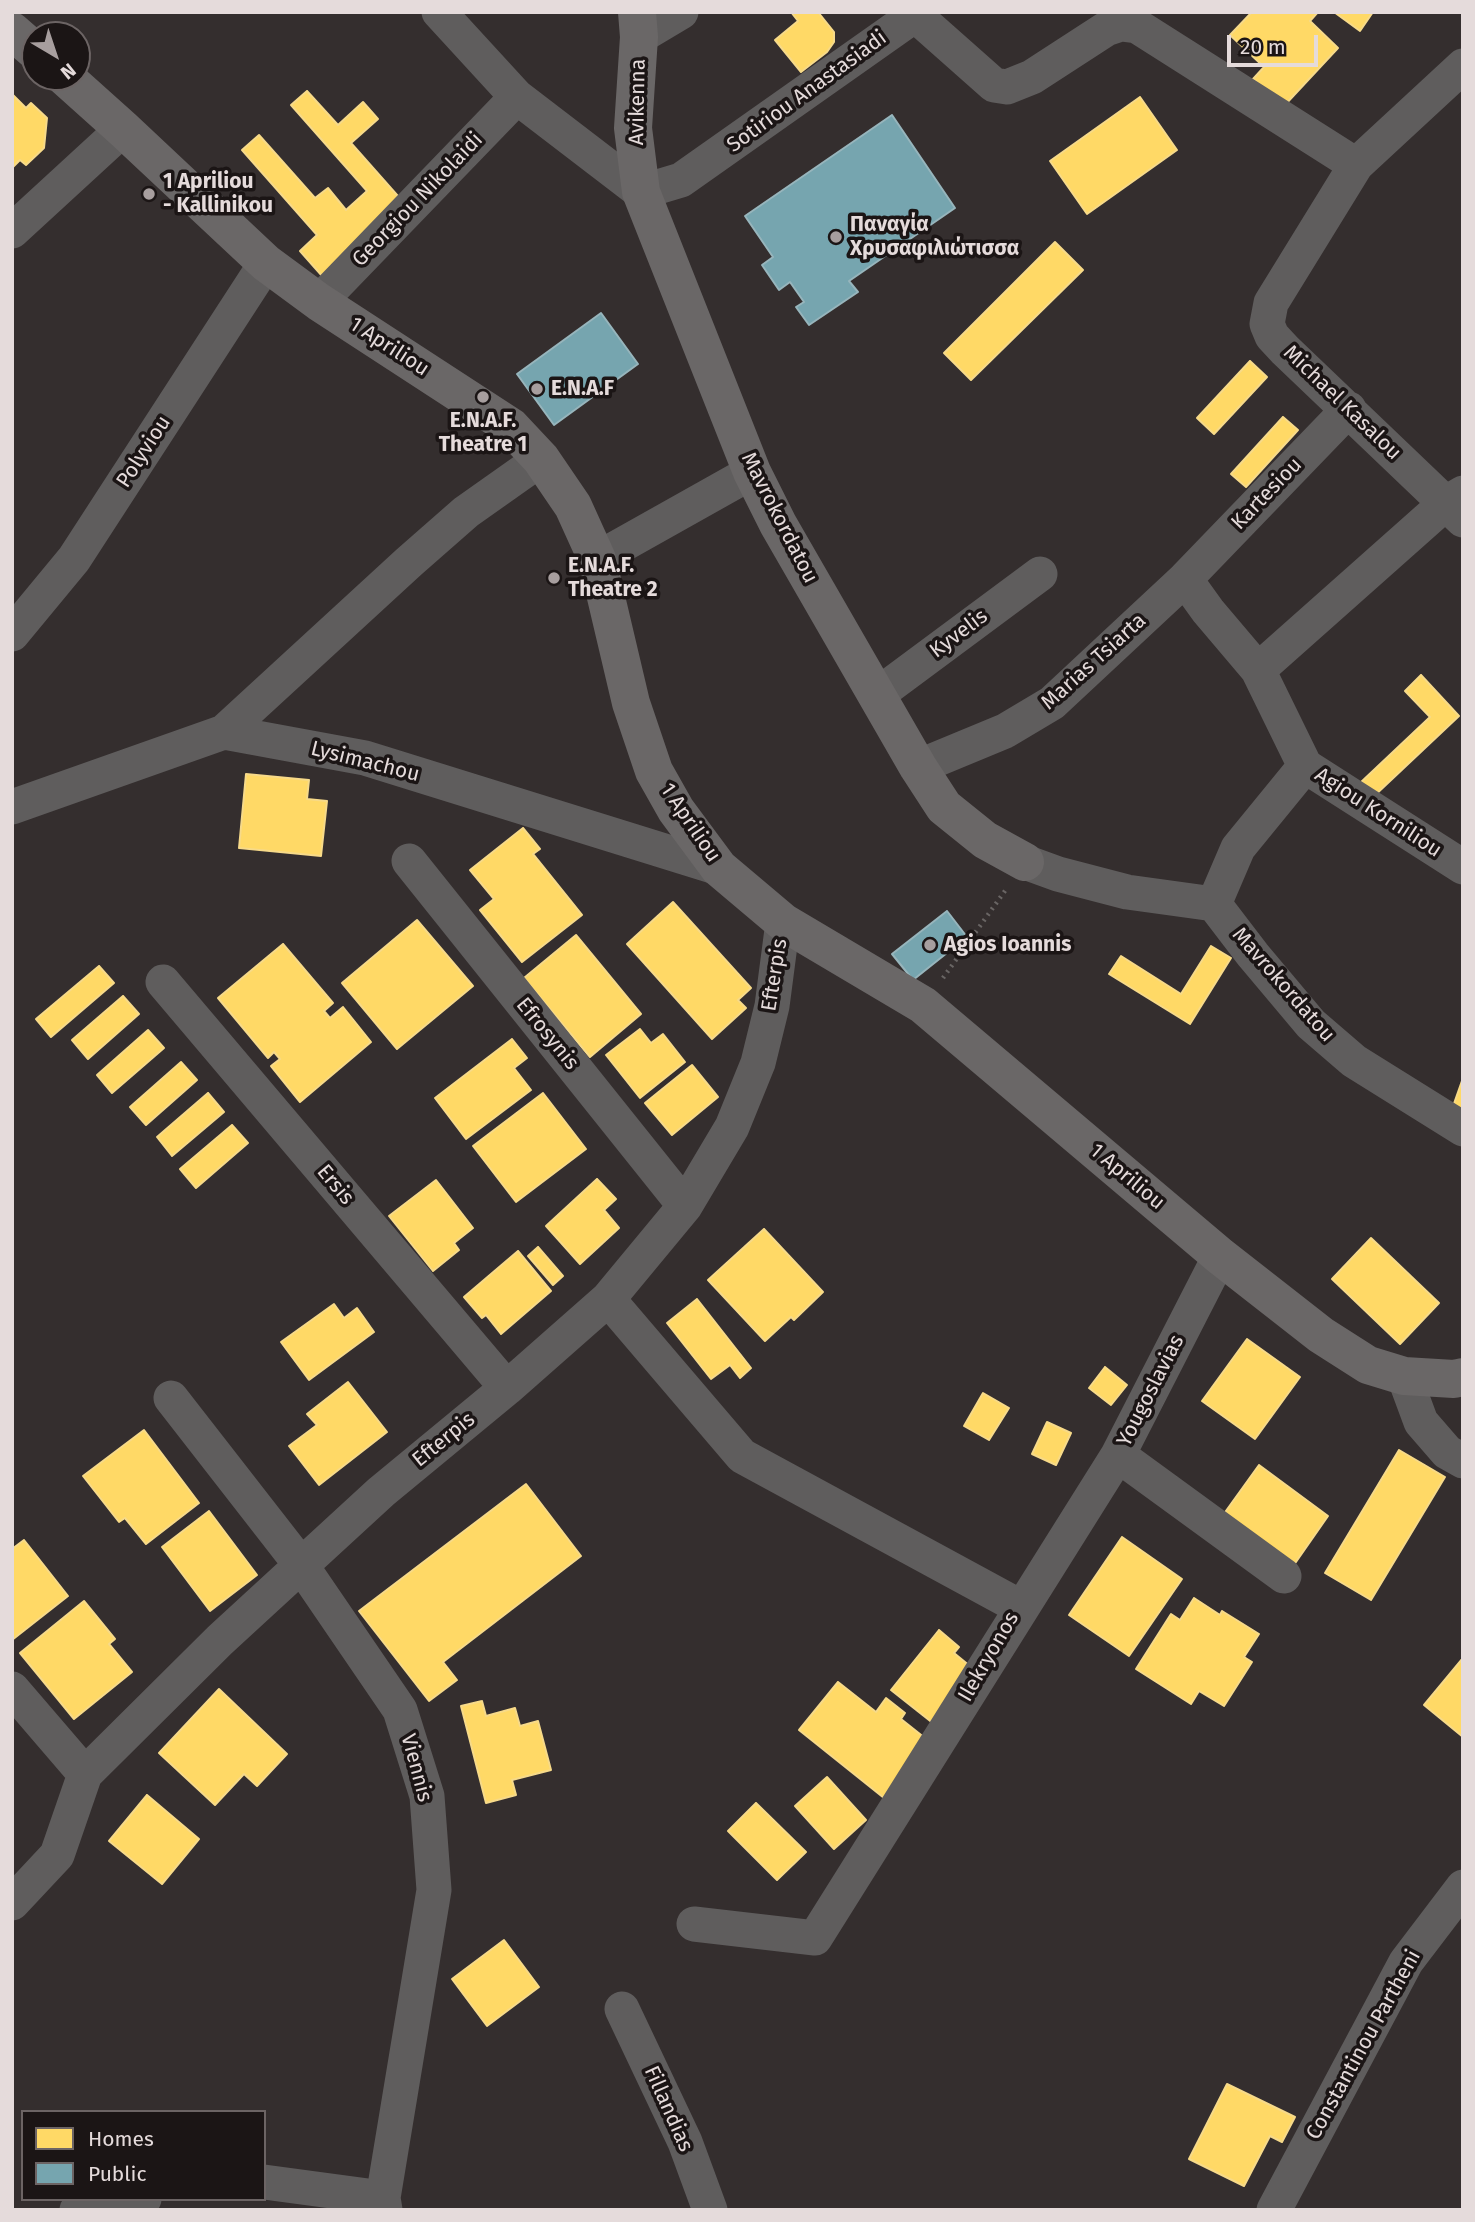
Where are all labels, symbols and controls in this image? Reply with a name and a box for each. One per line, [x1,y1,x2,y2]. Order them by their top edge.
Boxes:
north arrow [21,21,91,91]
scale bar [1230,21,1321,65]
street label: Sotiriou Anastasiadi [722,26,892,158]
text: 20 m [1240,34,1286,60]
text: N [56,58,80,84]
street label: Avikenna [625,59,651,145]
street label: Georgiou Nikolaidi [348,128,488,272]
place label: 1 Apriliou - Kallinikou [163,169,273,219]
marker: 1 Apriliou - Kallinikou [141,186,157,202]
place label: Παναγία Χρυσαφιλιώτισσα [850,212,1019,262]
marker: Παναγία Χρυσαφιλιώτισσα [828,229,844,245]
street label: 1 Apriliou [345,312,433,382]
street label: Michael Kasalou [1278,340,1406,466]
place label: E.N.A.F [551,376,614,402]
marker: E.N.A.F [529,381,545,397]
marker: E.N.A.F. Theatre 1 [475,389,491,405]
place label: E.N.A.F. Theatre 1 [439,408,527,458]
street label: Polyviou [111,411,177,493]
street label: Mavrokordatou [735,448,823,588]
street label: Kartesiou [1226,453,1308,535]
place label: E.N.A.F. Theatre 2 [568,553,658,603]
marker: E.N.A.F. Theatre 2 [546,570,562,586]
street label: Kyvelis [925,604,993,664]
street label: Marias Tsiarta [1036,608,1152,716]
street label: Lysimachou [308,736,422,788]
street label: Agiou Korniliou [1310,763,1446,863]
street label: 1 Apriliou [654,779,726,867]
street label: Mavrokordatou [1226,923,1340,1047]
place label: Agios Ioannis [944,932,1071,958]
street label: Efterpis [757,937,793,1013]
marker: Agios Ioannis [922,937,938,953]
street label: Efrosynis [510,993,584,1075]
street label: 1 Apriliou [1085,1139,1169,1215]
street label: Ersis [311,1160,359,1210]
street label: Yougoslavias [1112,1331,1190,1451]
street label: Efterpis [408,1407,480,1473]
street label: Ilekryonos [953,1608,1025,1706]
street label: Viennis [395,1731,437,1805]
street label: Constantinou Partheni [1301,1946,1427,2144]
street label: Fillandias [638,2062,698,2156]
legend [21,2110,266,2201]
text: Homes [88,2126,154,2152]
text: Public [88,2161,146,2187]

